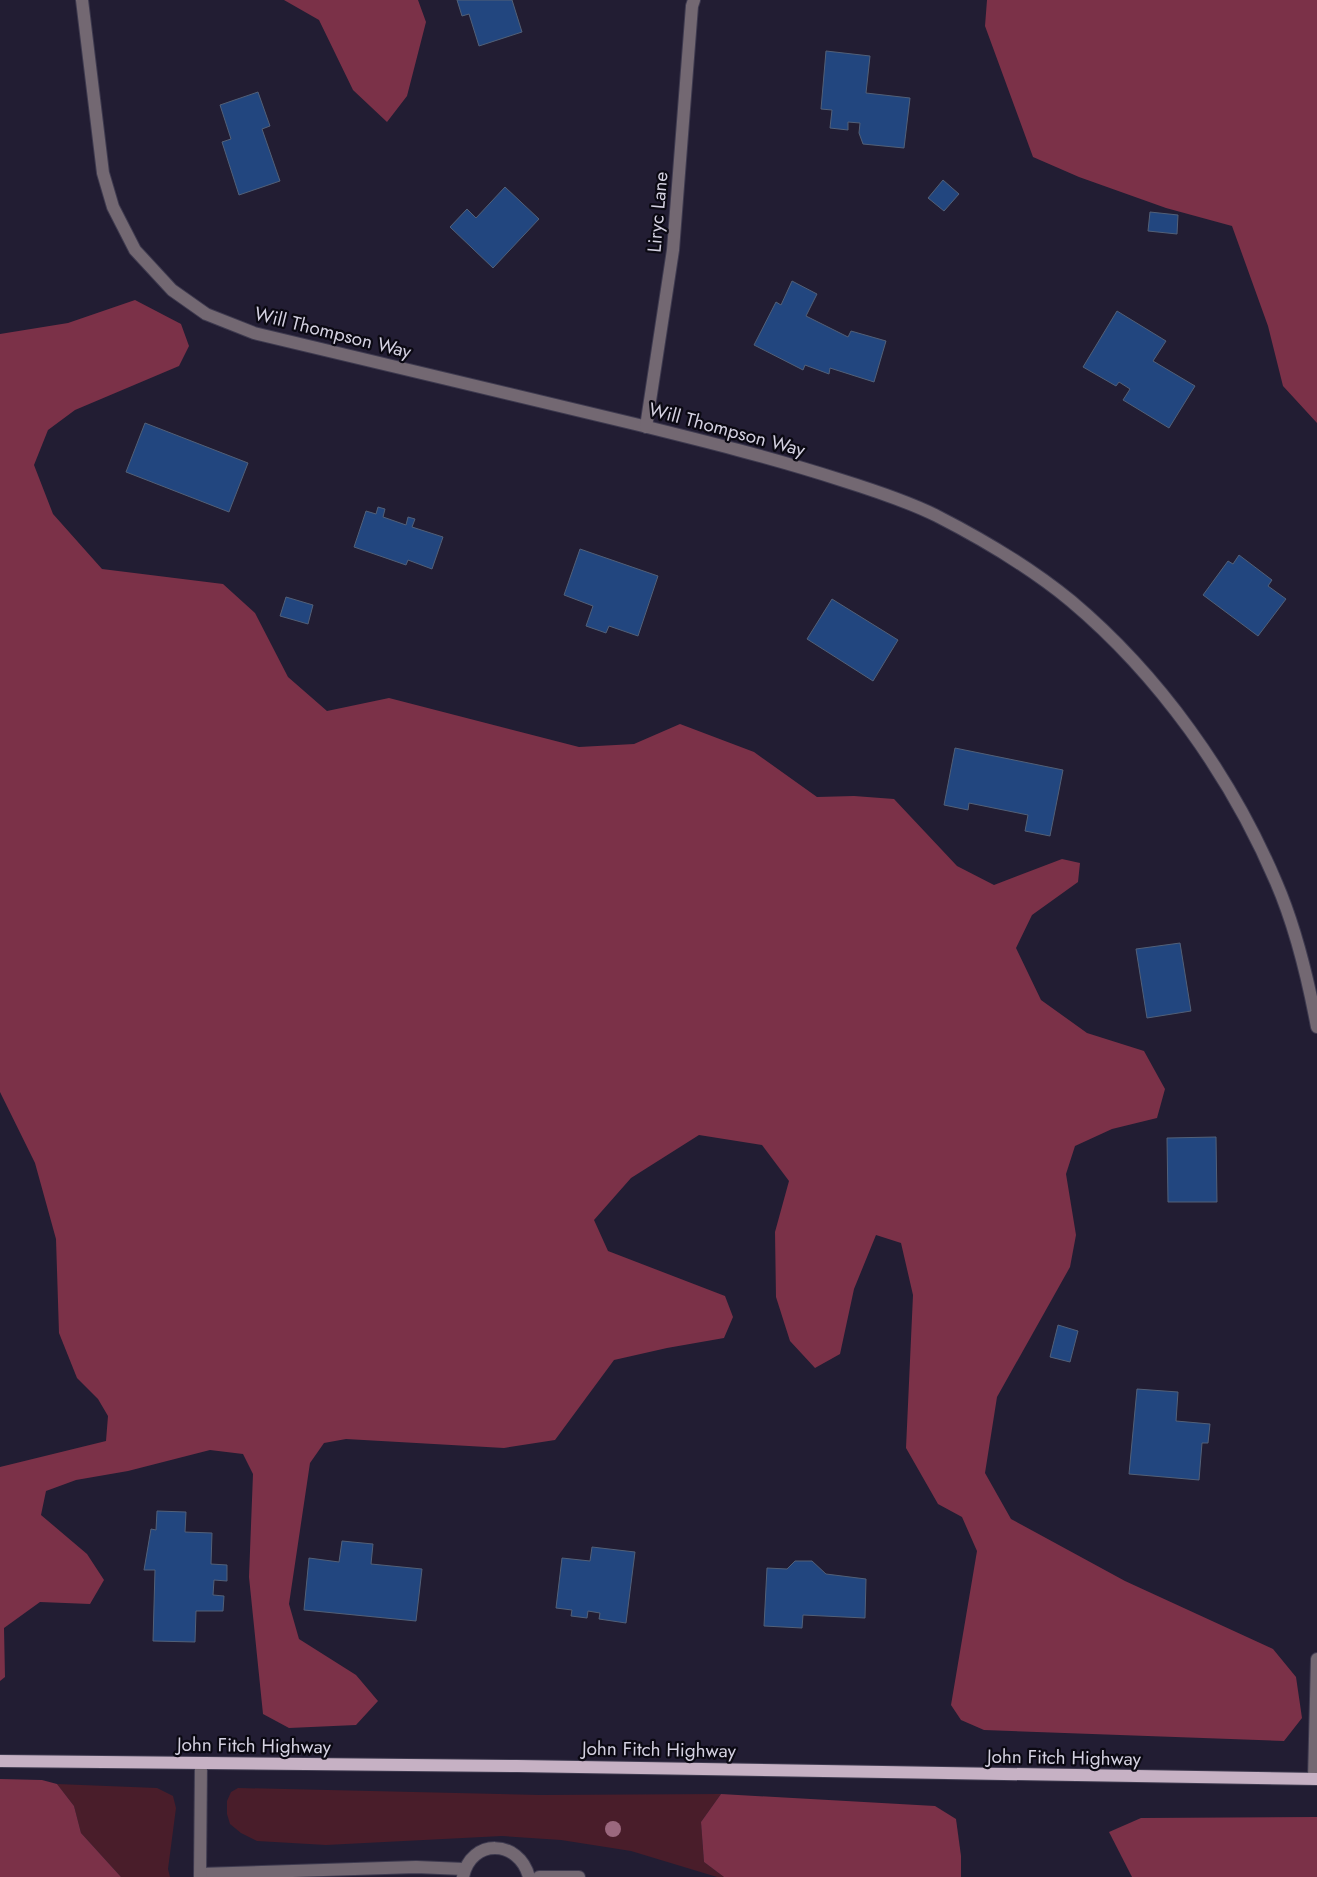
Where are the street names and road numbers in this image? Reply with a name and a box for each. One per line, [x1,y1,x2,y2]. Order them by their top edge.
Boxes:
street label: Liryc Lane [641,170,674,254]
street label: Will Thompson Way [251,300,415,365]
street label: Will Thompson Way [646,396,809,464]
street label: John Fitch Highway [174,1731,332,1760]
street label: John Fitch Highway [579,1735,737,1764]
street label: John Fitch Highway [984,1743,1142,1772]

